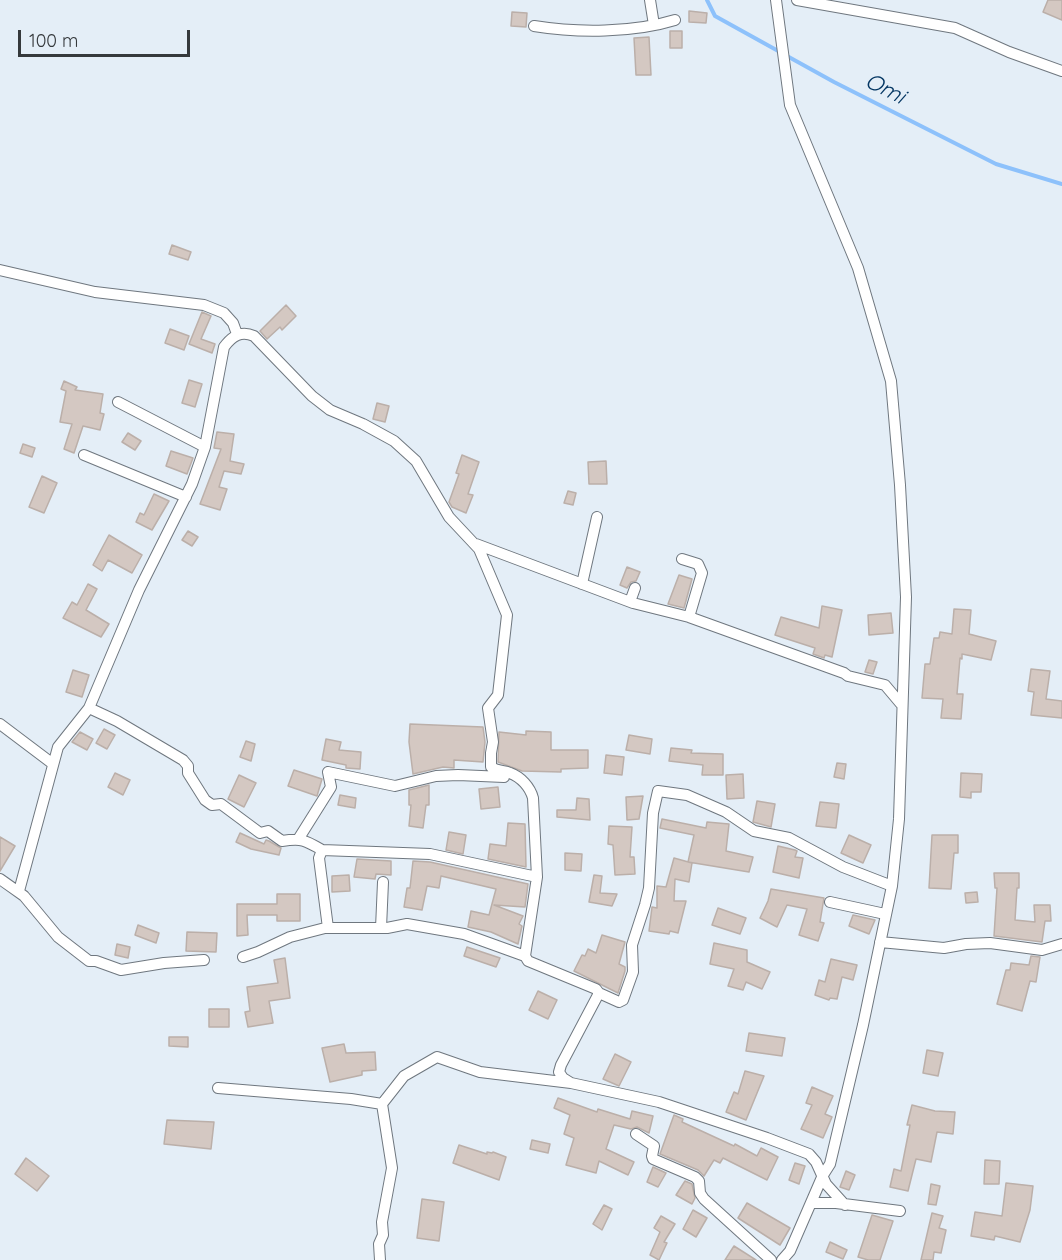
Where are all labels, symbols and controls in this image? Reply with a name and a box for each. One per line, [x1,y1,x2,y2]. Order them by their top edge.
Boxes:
scale bar [21,18,194,56]
text: 100 m [29,29,78,52]
water label: Omi [860,68,910,110]

